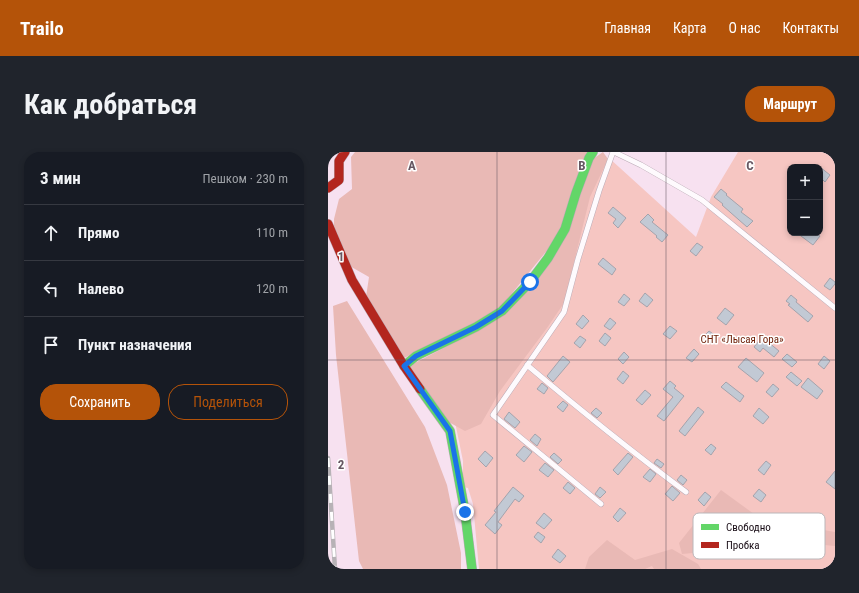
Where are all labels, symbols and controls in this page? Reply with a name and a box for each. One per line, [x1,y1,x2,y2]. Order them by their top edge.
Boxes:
text: Trailo [20,17,64,40]
text: Главная [604,20,651,36]
text: Карта [673,20,706,36]
text: О нас [728,20,760,36]
text: Контакты [782,20,839,36]
button: Маршрут [745,86,835,122]
text: Как добраться [24,88,197,121]
text: A [408,158,416,173]
text: B [578,158,586,173]
text: C [746,158,754,173]
map controls [787,164,823,236]
button: + [787,164,823,200]
text: 3 мин [40,168,81,188]
text: Пешком · 230 m [202,171,288,186]
button: − [787,200,823,236]
icon: ahead [40,222,62,244]
text: Прямо [78,224,119,242]
text: 110 m [256,225,288,240]
text: 1 [338,249,344,264]
route start [521,273,539,291]
icon: left [40,278,62,300]
text: Налево [78,280,124,298]
text: 120 m [256,281,288,296]
park label: СНТ «Лысая Гора» [700,333,784,346]
icon: arrive [40,334,62,356]
text: Пункт назначения [78,336,192,354]
button: Сохранить [40,384,160,420]
button: Поделиться [168,384,288,420]
text: 2 [338,457,345,472]
route end [456,503,474,521]
legend [693,513,825,559]
text: Свободно [726,521,771,534]
text: Пробка [726,539,760,552]

